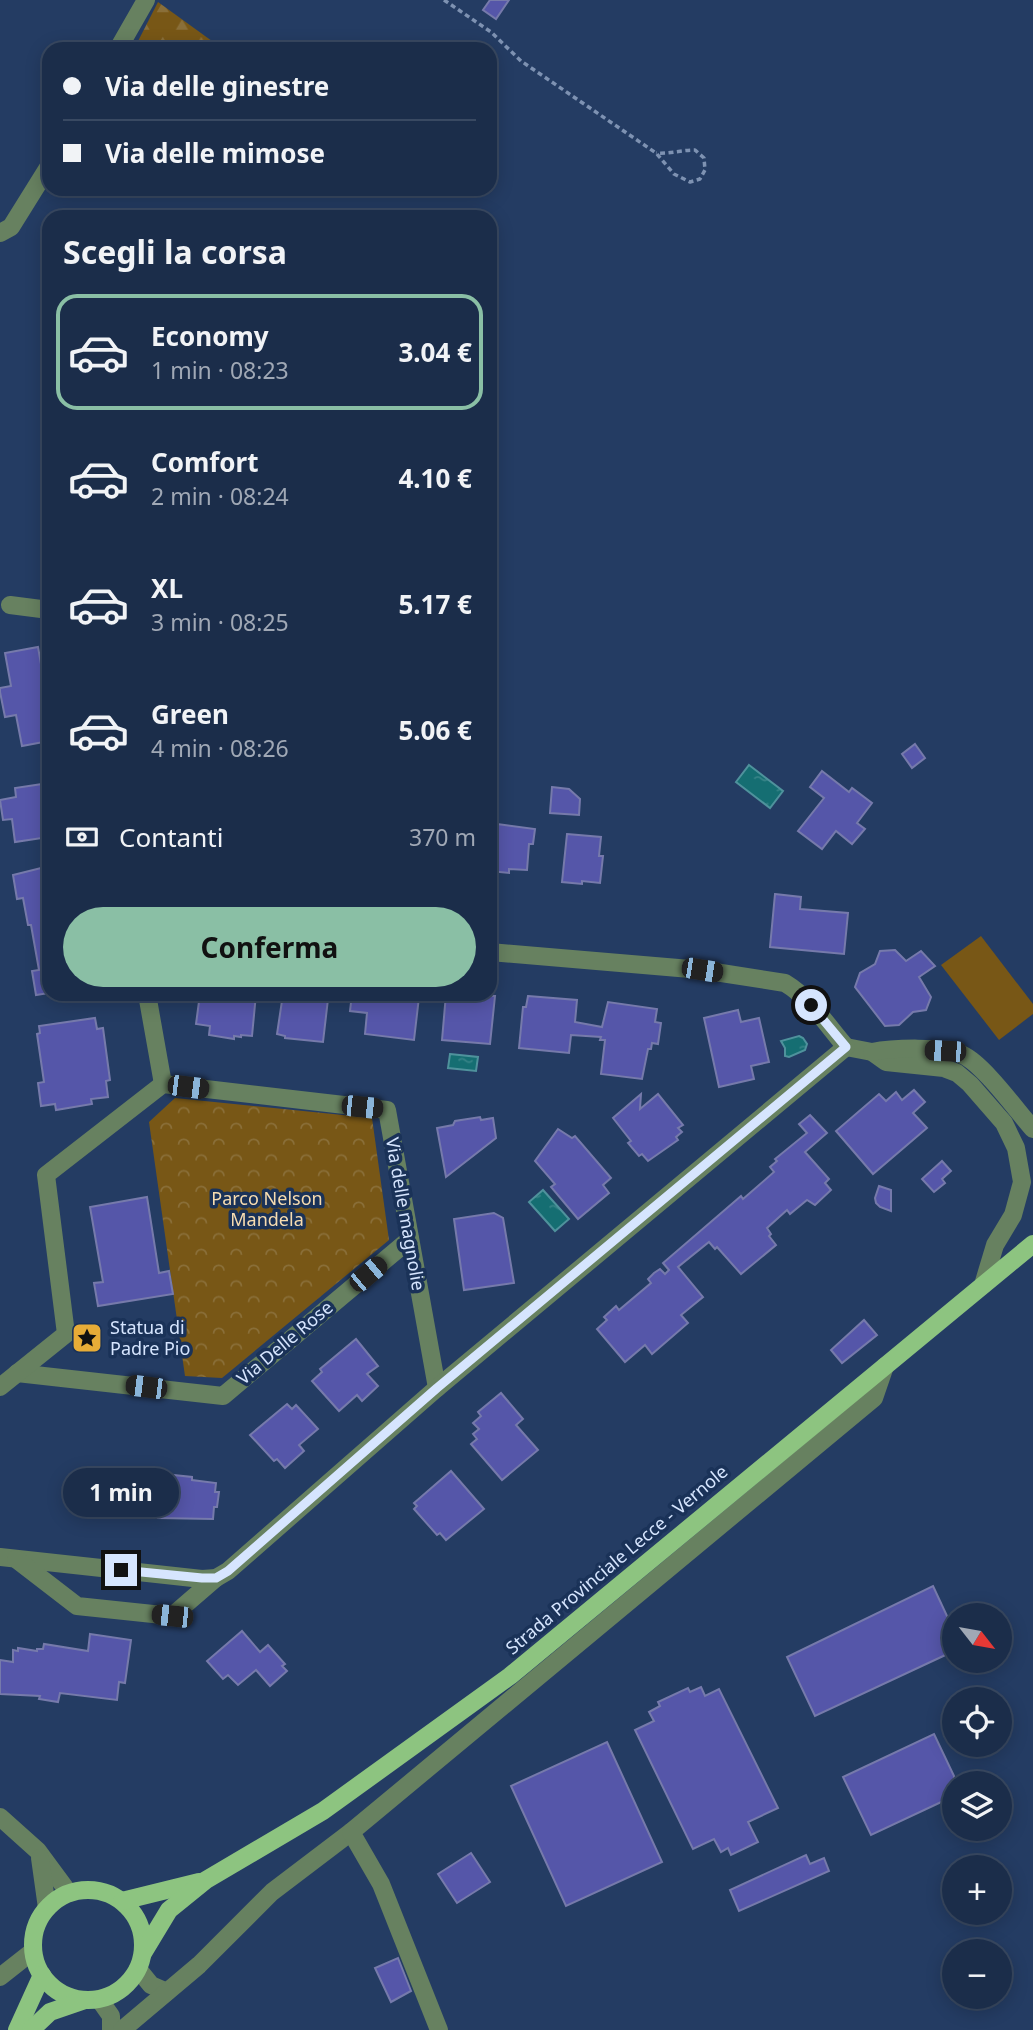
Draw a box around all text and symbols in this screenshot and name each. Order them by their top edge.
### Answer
text: Via delle ginestre [105,68,329,104]
text: Via delle mimose [105,135,325,171]
text: Scegli la corsa [63,230,287,273]
text: Economy [151,318,269,354]
icon: car [67,321,130,384]
text: 3.04 € [398,334,472,370]
text: 1 min · 08:23 [151,354,289,386]
text: Comfort [151,444,259,480]
icon: car [67,447,130,510]
text: 4.10 € [398,460,472,496]
text: 2 min · 08:24 [151,480,289,512]
text: XL [151,570,183,606]
icon: car [67,573,130,636]
text: 5.17 € [398,586,472,622]
text: 3 min · 08:25 [151,606,289,638]
text: Green [151,696,229,732]
icon: car [67,699,130,762]
text: 5.06 € [398,712,472,748]
text: 4 min · 08:26 [151,732,289,764]
icon: cash [63,818,101,856]
text: Contanti [119,819,223,855]
text: 370 m [409,821,476,853]
button: Conferma [63,907,476,987]
car [680,956,725,984]
route start [795,989,827,1021]
car [924,1039,967,1063]
car [166,1074,211,1100]
car [341,1094,384,1120]
street label: Via delle magnolie [381,1135,431,1292]
park label: Parco Nelson Mandela [211,1186,323,1231]
car [346,1252,391,1296]
street label: Via Delle Rose [231,1295,337,1390]
place label: Statua di Padre Pio [110,1315,190,1360]
place icon: Statua di Padre Pio [70,1321,104,1355]
car [124,1374,169,1400]
street label: Strada Provinciale Lecce - Vernole [500,1459,732,1659]
callout: 1 min [63,1468,179,1518]
text: 1 min [89,1476,153,1508]
route end [105,1554,137,1586]
car [151,1603,194,1629]
north arrow [942,1603,1012,1673]
map controls [942,1603,1012,2009]
button: locate [942,1687,1012,1757]
button: layers [942,1771,1012,1841]
button: + [942,1855,1012,1925]
button: − [942,1939,1012,2009]

